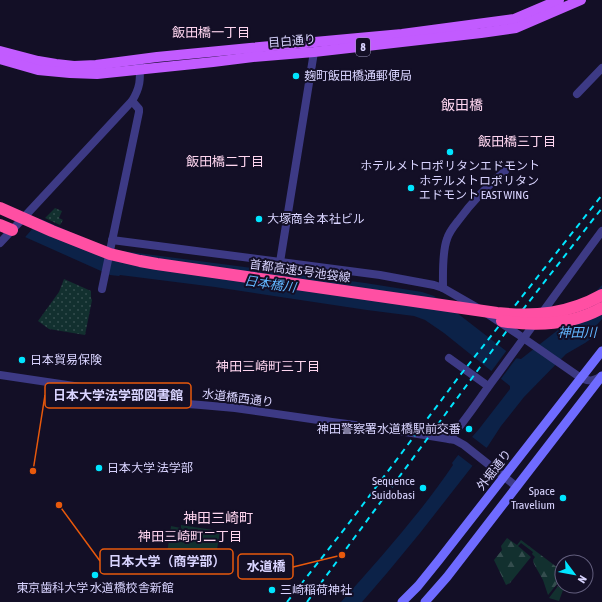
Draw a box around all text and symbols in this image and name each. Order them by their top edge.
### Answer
district label: 飯田橋一丁目 [172,25,250,40]
street label: 目白通り [267,32,317,50]
road number: 8 [356,38,370,56]
place label: 麹町飯田橋通郵便局 [304,69,412,83]
marker: 麹町飯田橋通郵便局 [291,71,301,81]
district label: 飯田橋 [441,97,483,113]
district label: 飯田橋三丁目 [478,134,556,149]
marker: ホテルメトロポリタンエドモント [445,147,455,157]
district label: 飯田橋二丁目 [186,154,264,169]
place label: ホテルメトロポリタンエドモント [360,159,540,173]
place label: ホテルメトロポリタン エドモント EAST WING [419,174,539,202]
marker: ホテルメトロポリタン エドモント EAST WING [406,183,416,193]
place label: 大塚商会 本社ビル [267,212,365,226]
marker: 大塚商会 本社ビル [254,214,264,224]
street label: 首都高速5号池袋線 [249,257,351,285]
water label: 日本橋川 [243,273,299,295]
water label: 神田川 [557,325,598,340]
place label: 日本貿易保険 [30,353,102,367]
marker: 日本貿易保険 [17,355,27,365]
district label: 神田三崎町三丁目 [216,359,320,374]
callout: 日本大学法学部図書館 [45,383,191,408]
street label: 水道橋西通り [201,387,275,409]
text: 日本大学法学部図書館 [53,388,183,403]
place label: 神田警察署水道橋駅前交番 [317,422,461,436]
marker: 神田警察署水道橋駅前交番 [464,424,474,434]
street label: 外堀通り [474,447,514,493]
place label: 日本大学 法学部 [107,461,193,475]
marker: 日本大学 法学部 [94,463,104,473]
place label: Sequence Suidobasi [372,474,415,502]
marker: Sequence Suidobasi [418,483,428,493]
place label: Space Travelium [511,484,555,512]
marker: Space Travelium [558,493,568,503]
district label: 神田三崎町 [183,510,253,526]
district label: 神田三崎町二丁目 [138,529,242,544]
callout: 日本大学（商学部） [100,549,233,574]
text: 日本大学（商学部） [108,554,226,569]
callout: 水道橋 [238,554,293,579]
north arrow [554,554,594,594]
text: 水道橋 [246,559,286,574]
marker: 東京歯科大学 水道橋校舎新館 [90,570,100,580]
text: N [576,573,589,585]
place label: 東京歯科大学 水道橋校舎新館 [16,581,174,595]
place label: 三崎稲荷神社 [280,583,352,597]
marker: 三崎稲荷神社 [267,585,277,595]

